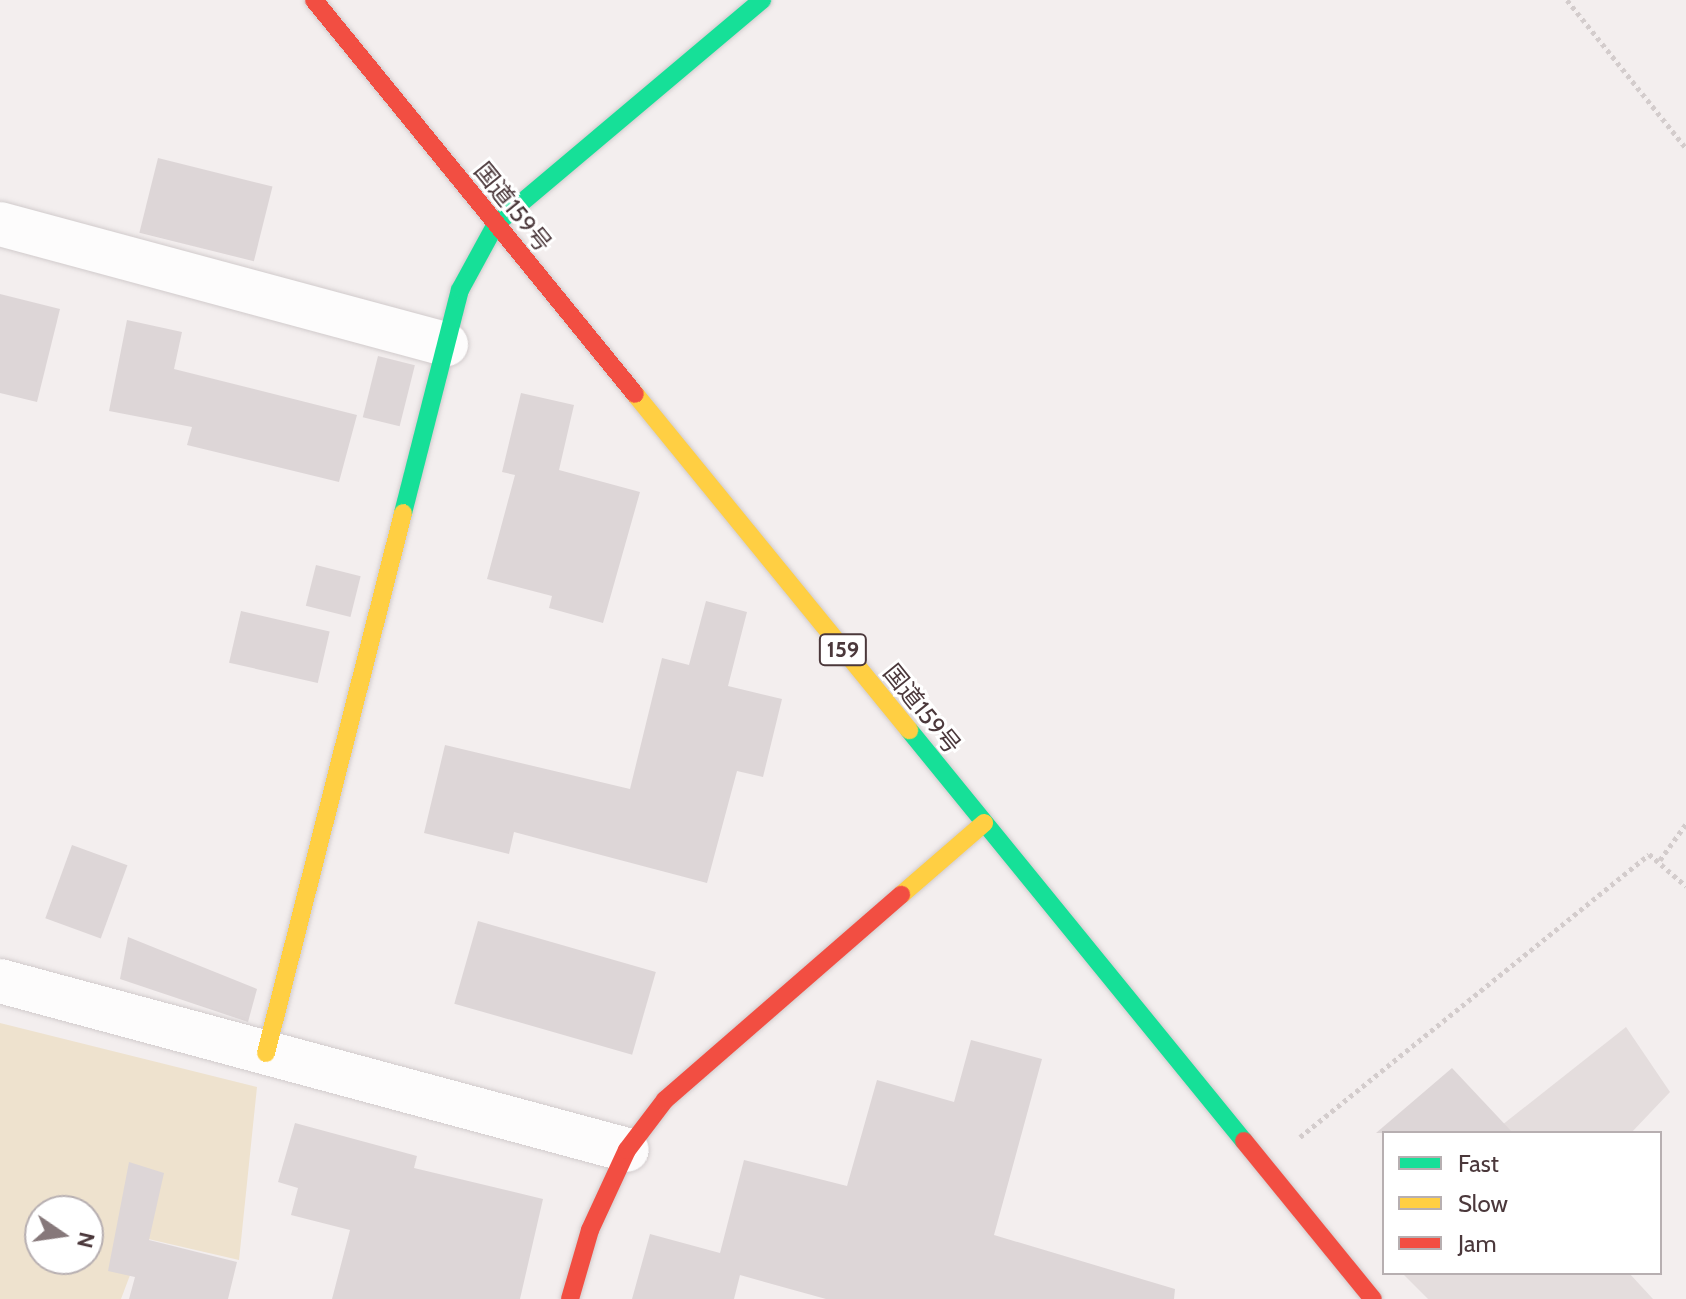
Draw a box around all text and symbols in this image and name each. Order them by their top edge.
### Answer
street label: 国道159号 [468,157,558,257]
road number: 159 [817,632,869,668]
street label: 国道159号 [877,659,967,759]
legend [1382,1131,1662,1275]
text: Fast [1458,1149,1499,1178]
text: Slow [1458,1189,1508,1218]
north arrow [24,1195,104,1275]
text: N [71,1229,101,1251]
text: Jam [1458,1229,1496,1258]

